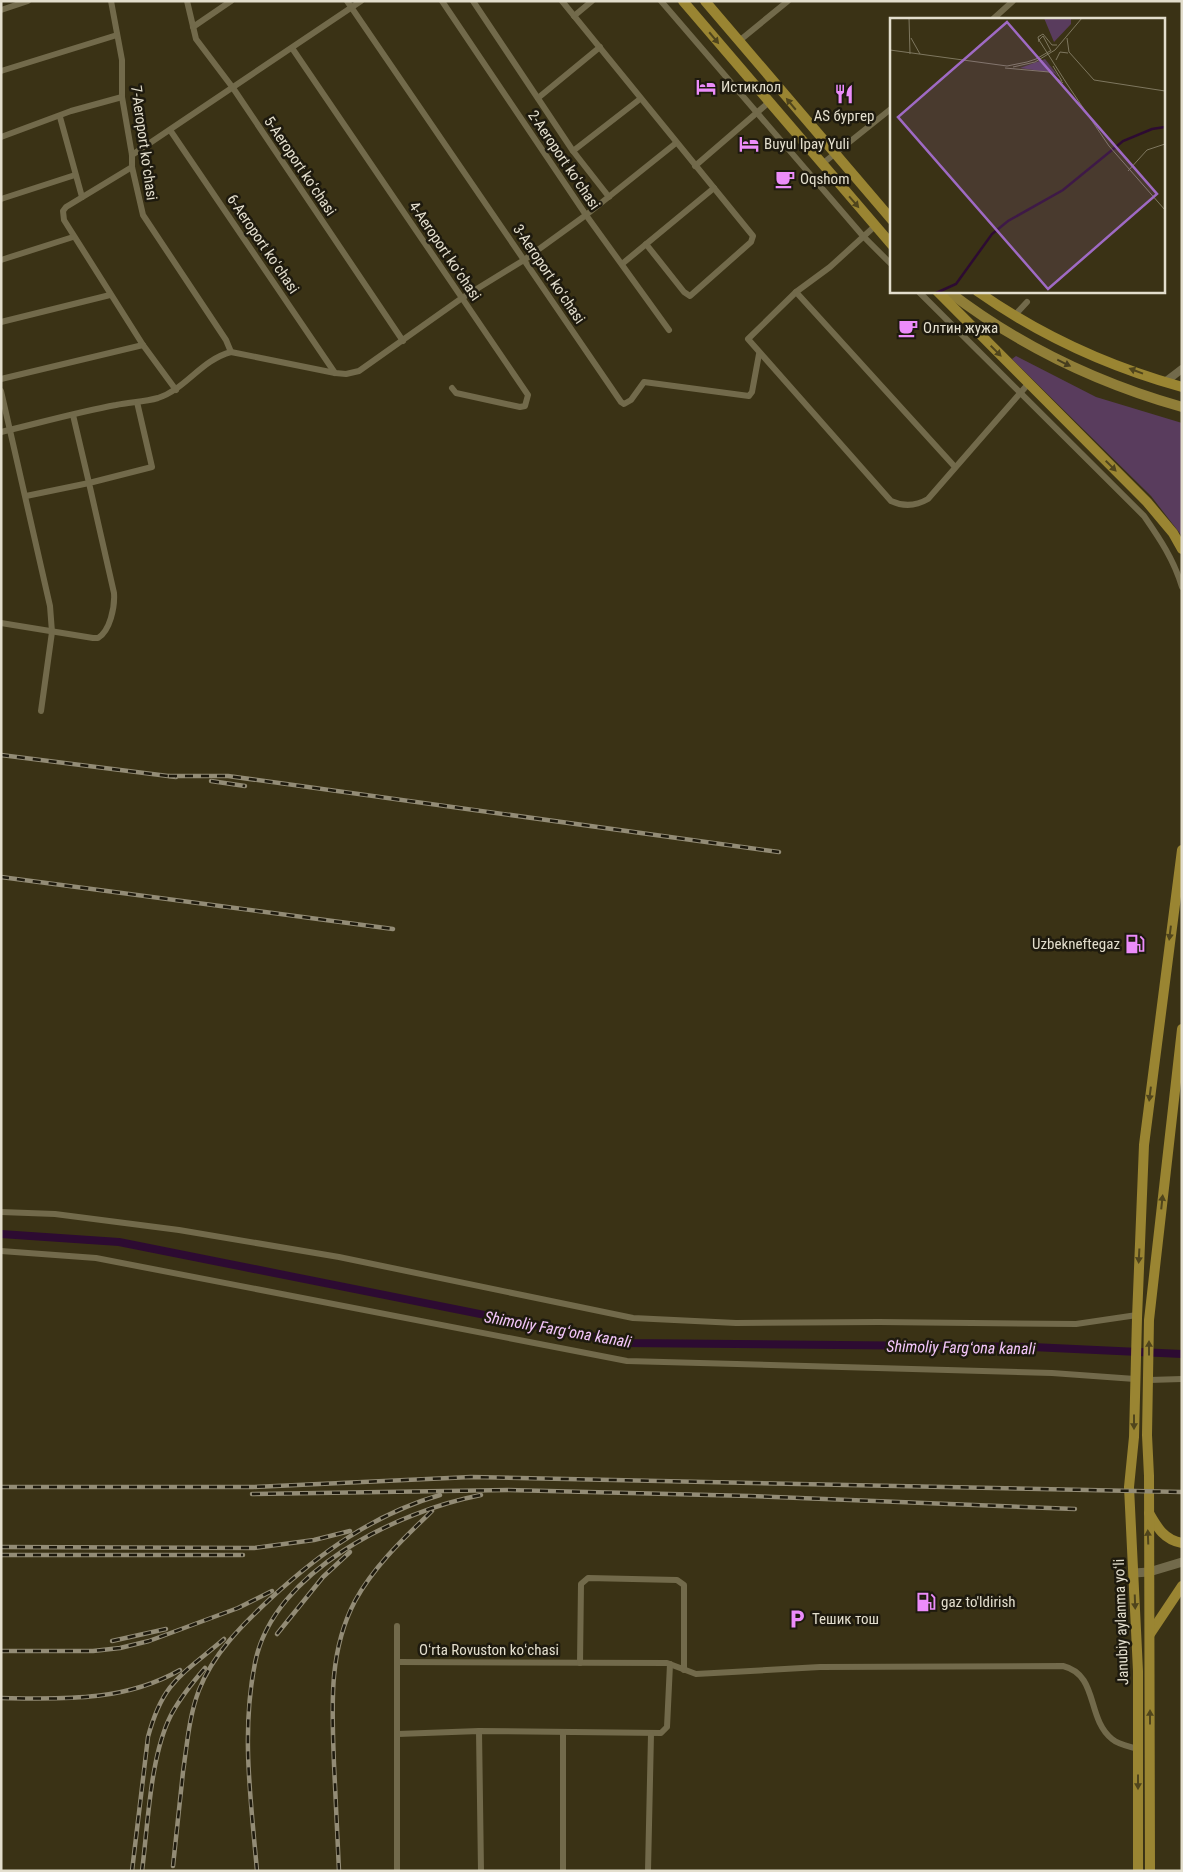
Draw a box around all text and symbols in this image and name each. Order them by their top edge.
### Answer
inset map [890,18,1166,292]
one-way arrow [709,32,720,45]
hotel icon: Истиклол [695,76,717,98]
place label: Истиклол [721,78,781,96]
restaurant icon: AS бургер [833,83,855,105]
street label: 7-Aeroport koʻchasi [127,84,161,202]
one-way arrow [786,98,797,111]
street label: 2-Aeroport koʻchasi [524,107,604,213]
place label: AS бургер [814,107,874,125]
street label: 5-Aeroport koʻchasi [260,113,340,219]
hotel icon: Buyul Ipay Yuli [738,133,760,155]
place label: Buyul Ipay Yuli [764,135,849,153]
cafe icon: Oqshom [774,168,796,190]
place label: Oqshom [800,170,849,188]
street label: 6-Aeroport koʻchasi [223,191,303,297]
one-way arrow [848,196,859,208]
street label: 4-Aeroport koʻchasi [405,198,485,304]
street label: 3-Aeroport koʻchasi [509,221,589,327]
cafe icon: Олтин жужа [897,317,919,339]
place label: Олтин жужа [923,319,998,337]
one-way arrow [990,345,1002,357]
one-way arrow [1056,359,1071,367]
one-way arrow [1128,367,1143,374]
one-way arrow [1105,460,1117,472]
one-way arrow [1166,925,1174,941]
fuel station icon: Uzbekneftegaz [1124,933,1146,955]
place label: Uzbekneftegaz [1032,935,1120,953]
one-way arrow [1146,1086,1154,1102]
one-way arrow [1158,1194,1166,1210]
one-way arrow [1135,1248,1143,1264]
water label: Shimoliy Fargʻona kanali [483,1307,633,1352]
water label: Shimoliy Fargʻona kanali [886,1337,1036,1358]
one-way arrow [1145,1340,1153,1356]
one-way arrow [1130,1415,1138,1431]
one-way arrow [1144,1529,1152,1545]
street label: Janubiy aylanma yoʻli [1110,1558,1132,1686]
fuel station icon: gaz to'ldirish [915,1591,937,1613]
place label: gaz to'ldirish [941,1593,1015,1611]
one-way arrow [1132,1594,1140,1610]
parking icon: Тешик тош [786,1608,808,1630]
place label: Тешик тош [812,1610,879,1628]
street label: Oʻrta Rovuston koʻchasi [419,1641,559,1659]
one-way arrow [1146,1709,1154,1725]
one-way arrow [1134,1774,1142,1790]

